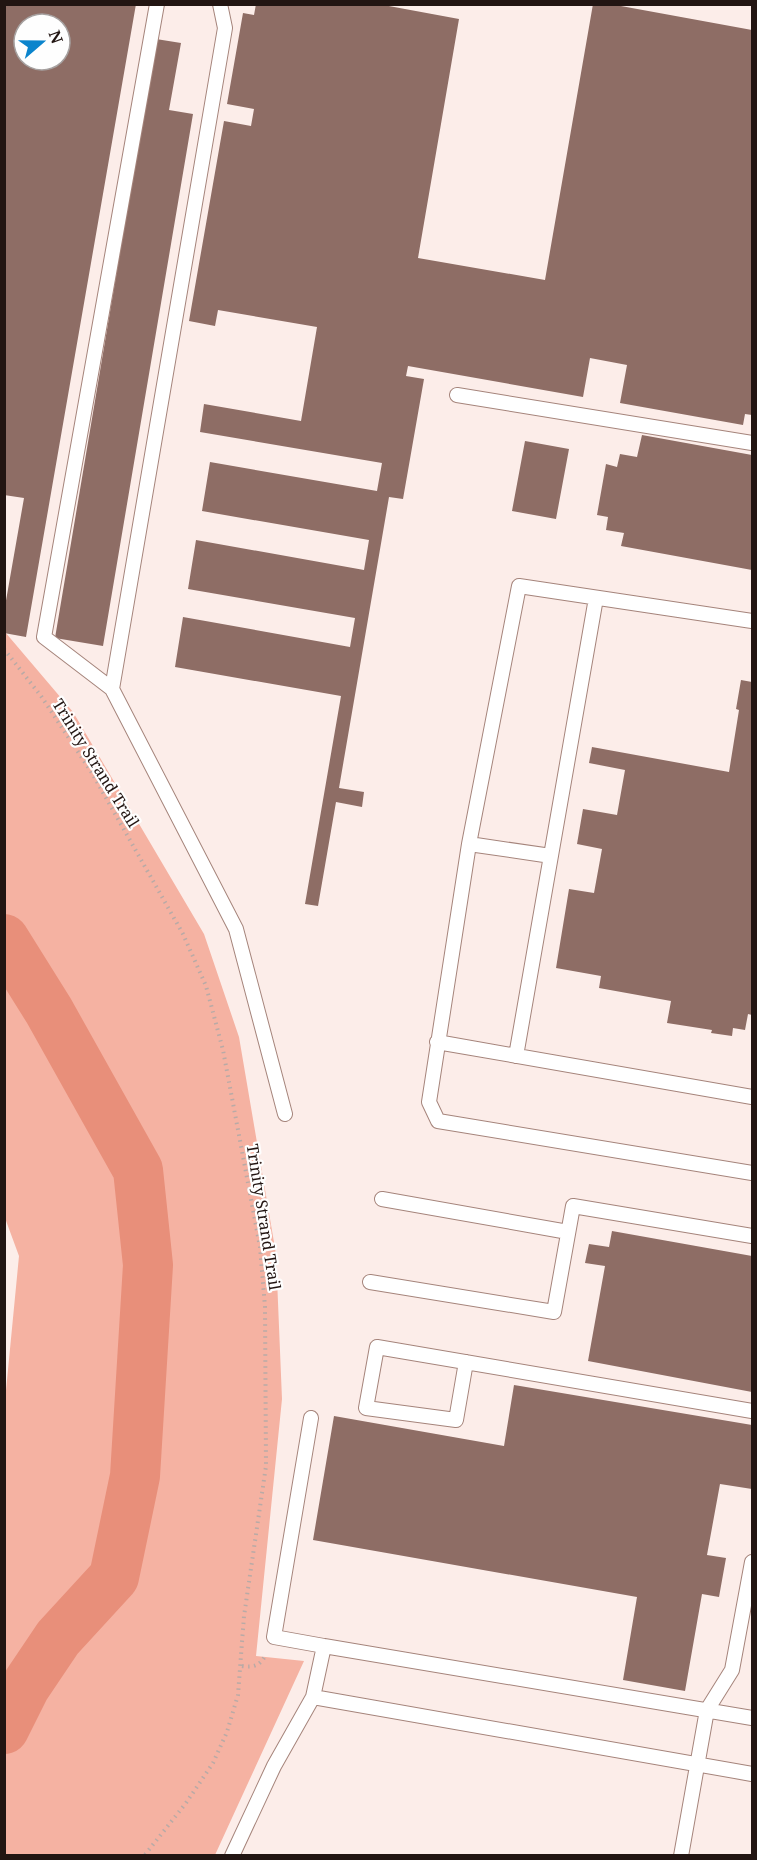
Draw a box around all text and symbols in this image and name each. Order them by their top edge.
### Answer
north arrow [12,12,72,72]
text: N [44,27,69,47]
street label: Trinity Strand Trail [48,695,144,831]
street label: Trinity Strand Trail [242,1142,286,1292]

